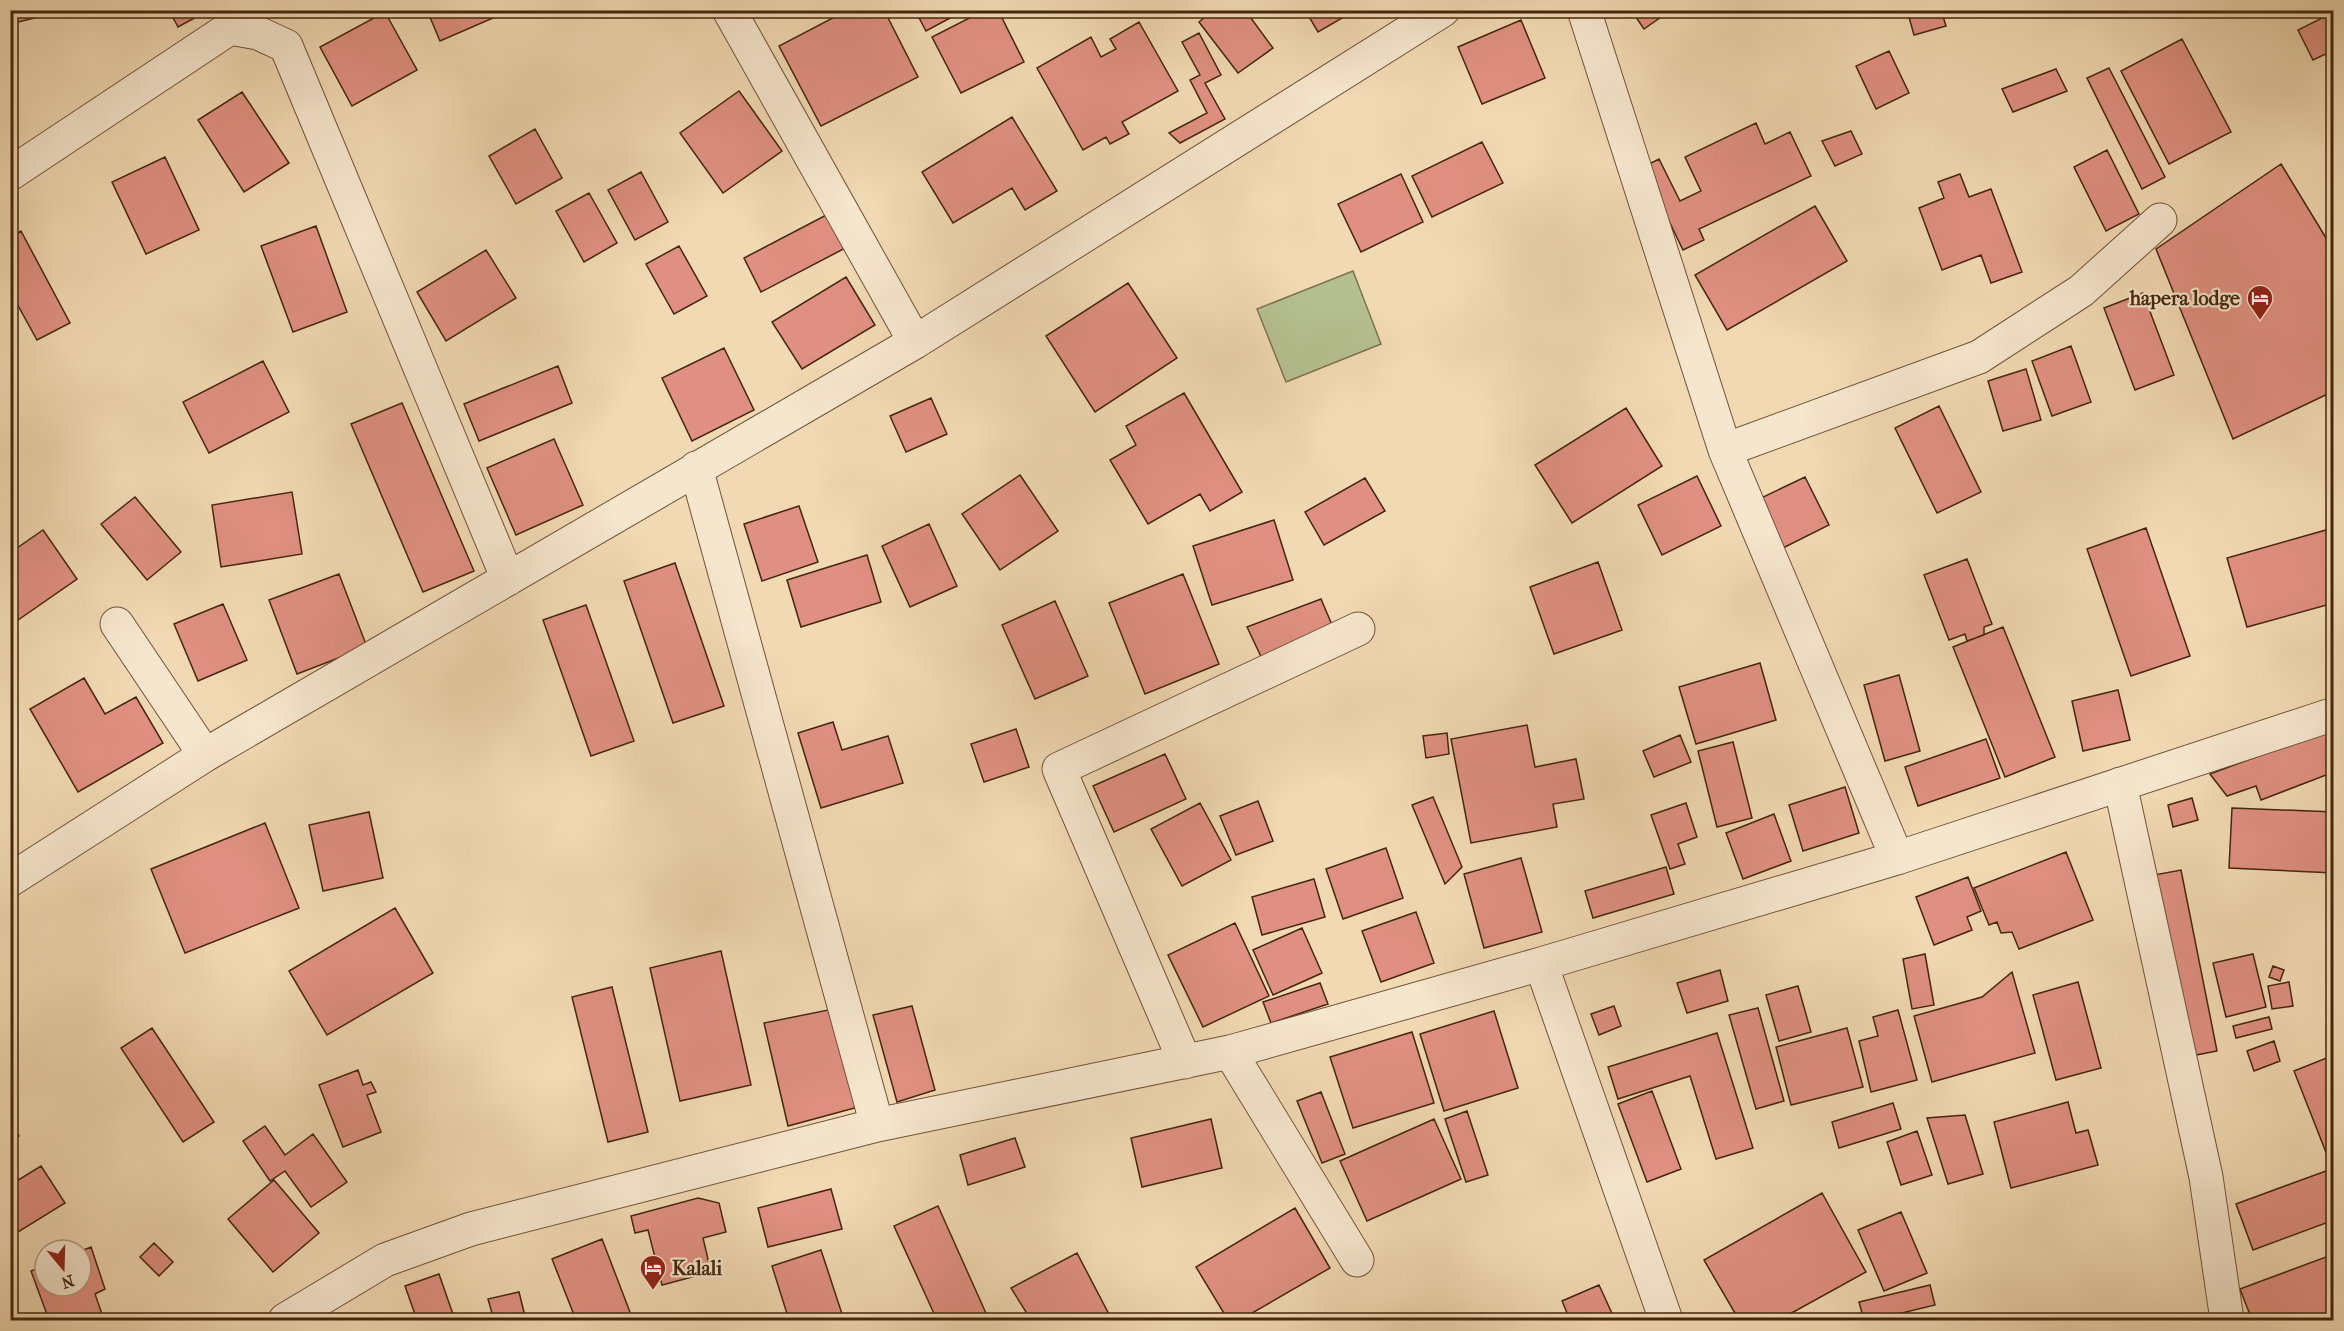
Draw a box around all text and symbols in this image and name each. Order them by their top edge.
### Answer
hotel icon: hapera lodge [2245,283,2275,321]
place label: hapera lodge [2129,287,2240,310]
north arrow [33,1238,93,1298]
hotel icon: Kalali [638,1253,668,1291]
place label: Kalali [672,1257,723,1280]
text: N [58,1271,77,1293]

